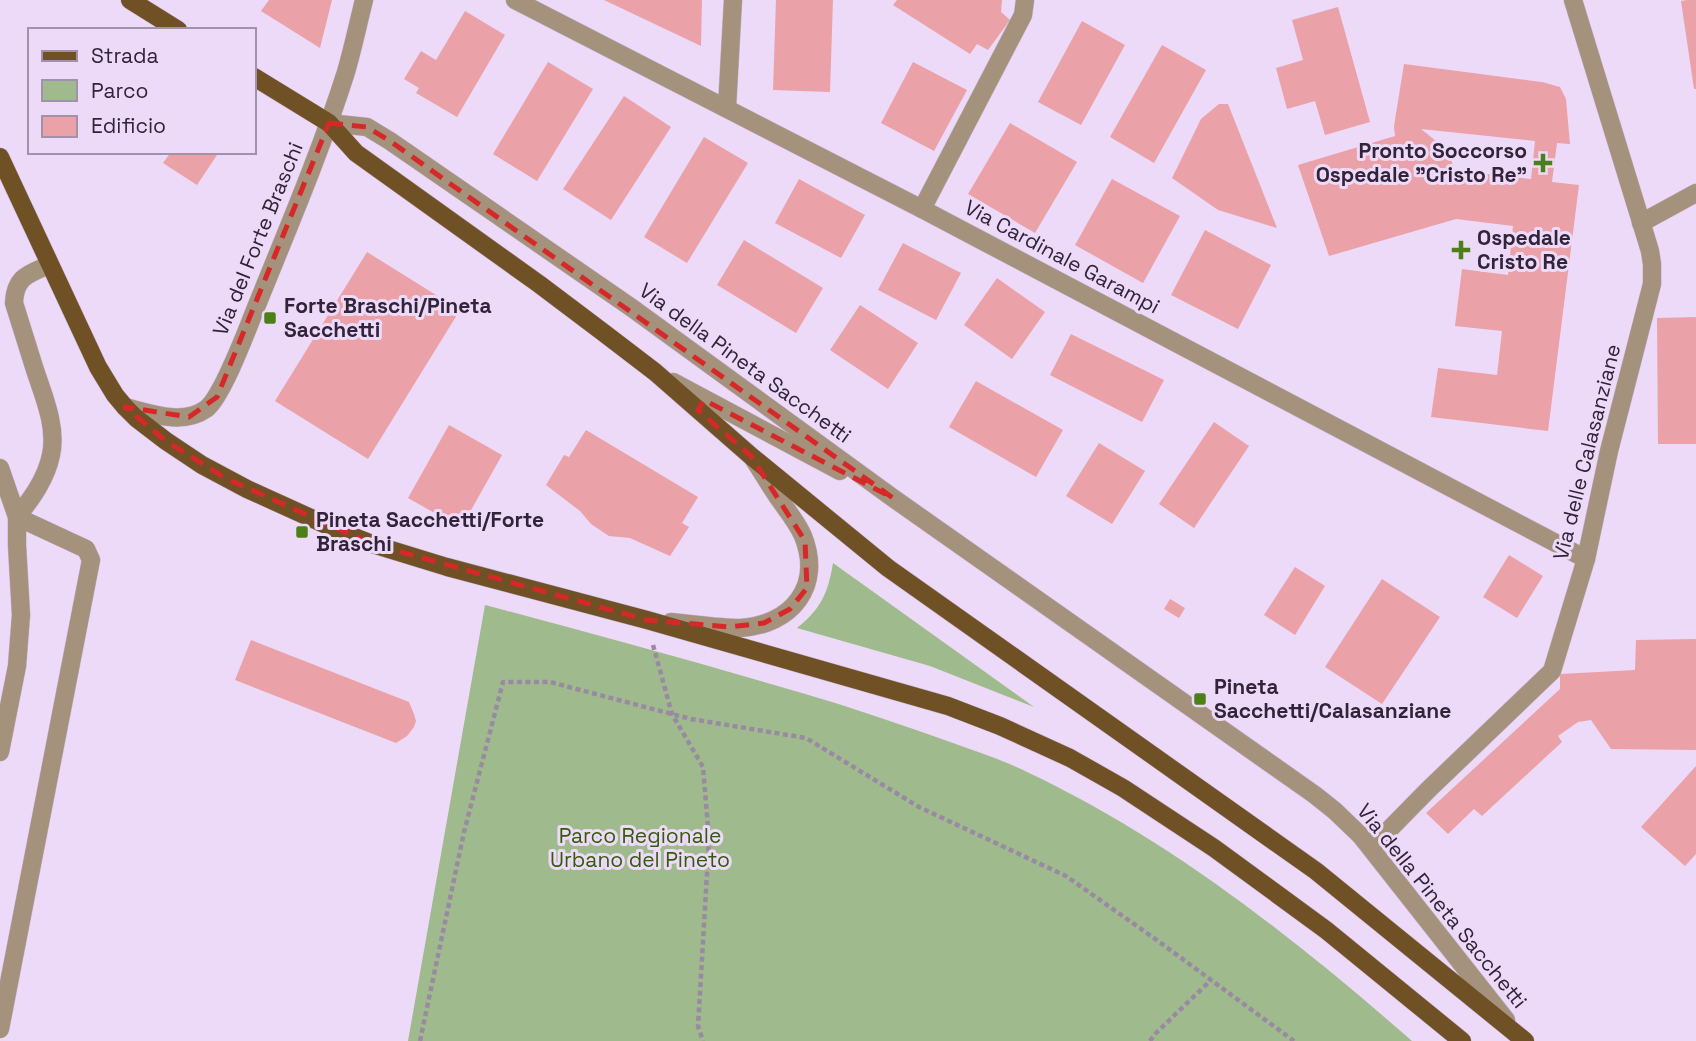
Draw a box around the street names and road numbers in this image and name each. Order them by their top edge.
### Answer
street label: Via del Forte Braschi [206,138,309,340]
street label: Via Cardinale Garampi [960,194,1165,320]
street label: Via della Pineta Sacchetti [634,277,857,449]
street label: Via delle Calasanziane [1547,341,1626,563]
street label: Via della Pineta Sacchetti [1351,798,1533,1014]

